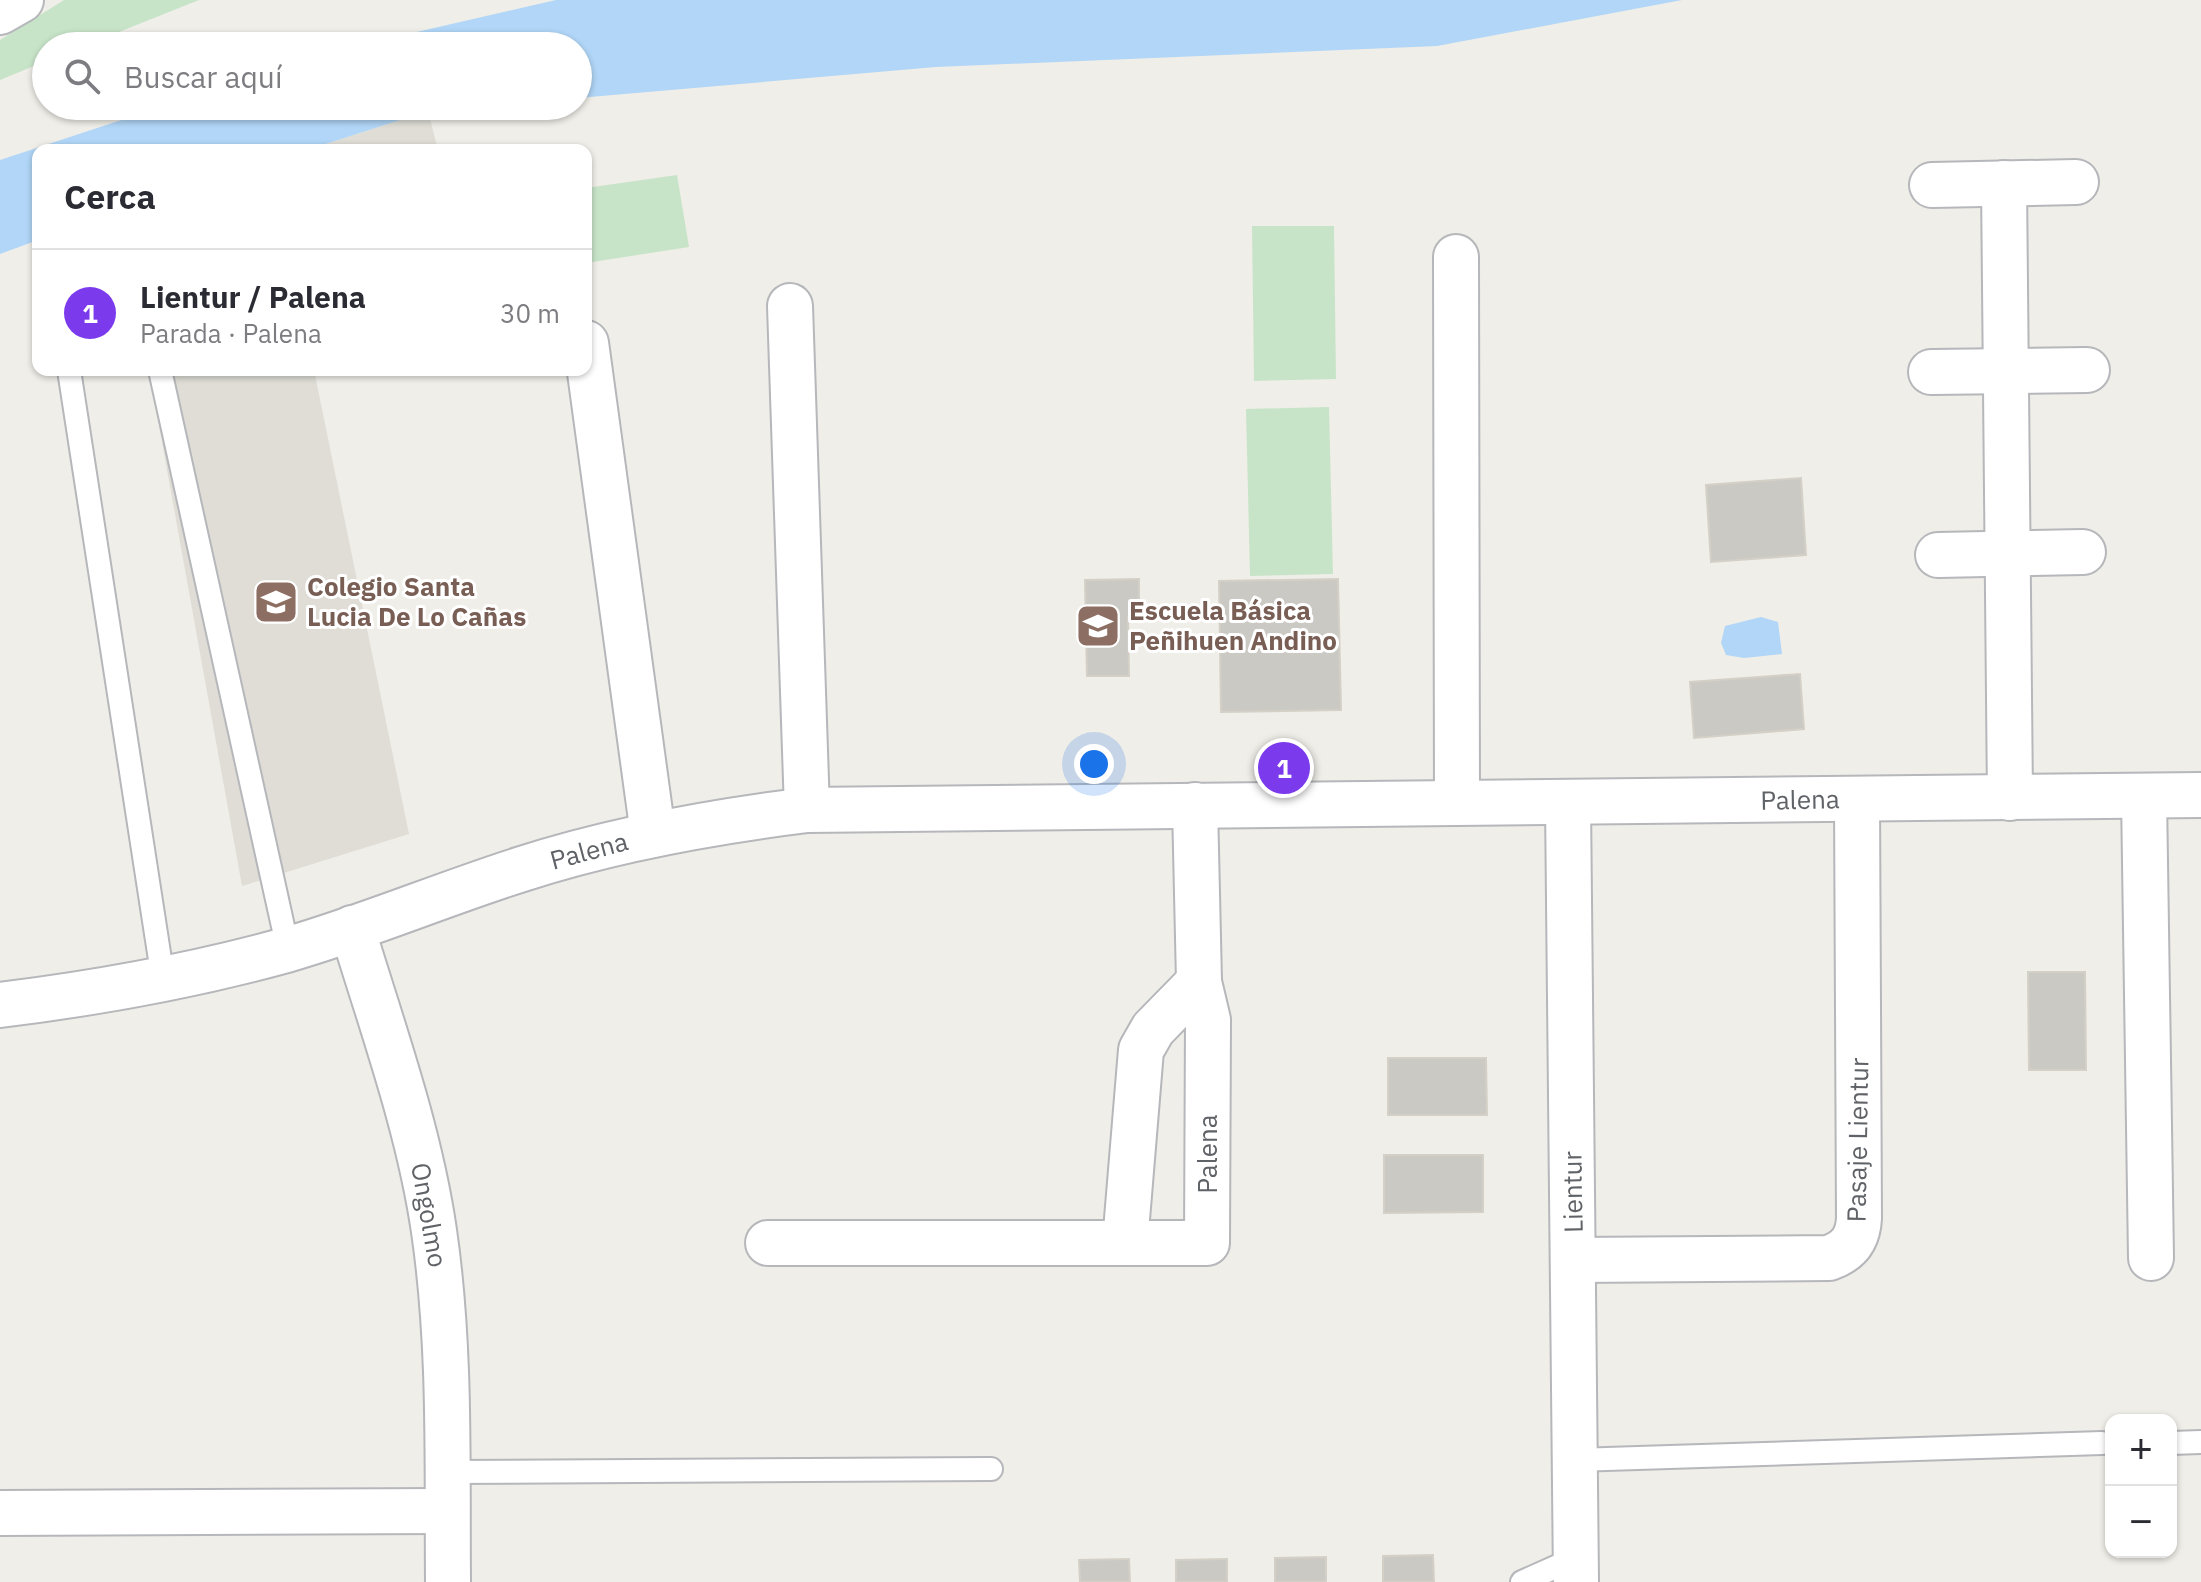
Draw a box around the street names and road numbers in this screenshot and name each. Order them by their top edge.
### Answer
street label: Palena [1760,781,1840,817]
street label: Palena [546,823,632,877]
street label: Pasaje Lientur [1839,1057,1875,1223]
street label: Palena [1190,1114,1224,1194]
street label: Lientur [1554,1150,1590,1233]
street label: Ongolmo [404,1160,456,1270]

